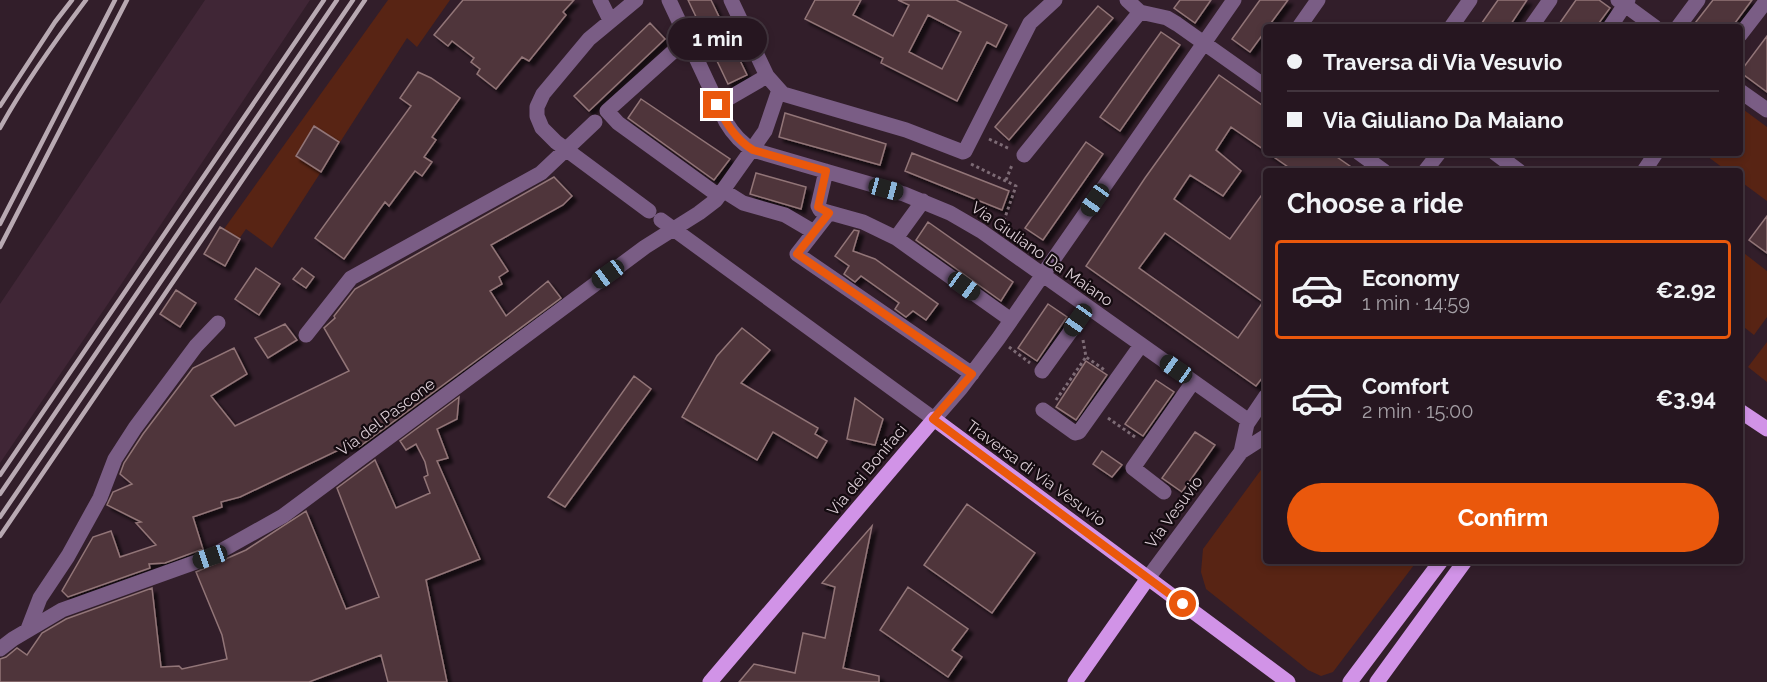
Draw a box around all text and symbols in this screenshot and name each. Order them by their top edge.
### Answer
callout: 1 min [668,18,766,60]
text: 1 min [692,27,743,51]
text: Traversa di Via Vesuvio [1323,49,1562,75]
route end [703,91,730,118]
text: Via Giuliano Da Maiano [1323,107,1564,133]
car [866,176,906,202]
car [1077,180,1113,220]
text: Choose a ride [1287,188,1463,219]
street label: Via Giuliano Da Maiano [967,198,1117,310]
car [588,256,628,292]
icon: car [1290,263,1344,317]
text: Economy [1362,265,1460,291]
car [944,268,984,304]
text: €2.92 [1656,277,1716,303]
text: 1 min · 14:59 [1362,291,1470,315]
car [1060,300,1096,340]
car [1156,351,1196,387]
icon: car [1290,371,1344,425]
text: Comfort [1362,373,1449,399]
street label: Via del Pascone [333,374,439,460]
text: €3.94 [1656,385,1716,411]
text: 2 min · 15:00 [1362,399,1474,423]
street label: Traversa di Via Vesuvio [963,416,1109,530]
street label: Via dei Bonifaci [823,420,911,520]
street label: Via Vesuvio [1141,472,1207,552]
button: Confirm [1287,483,1719,552]
car [190,543,230,571]
route start [1169,590,1196,617]

